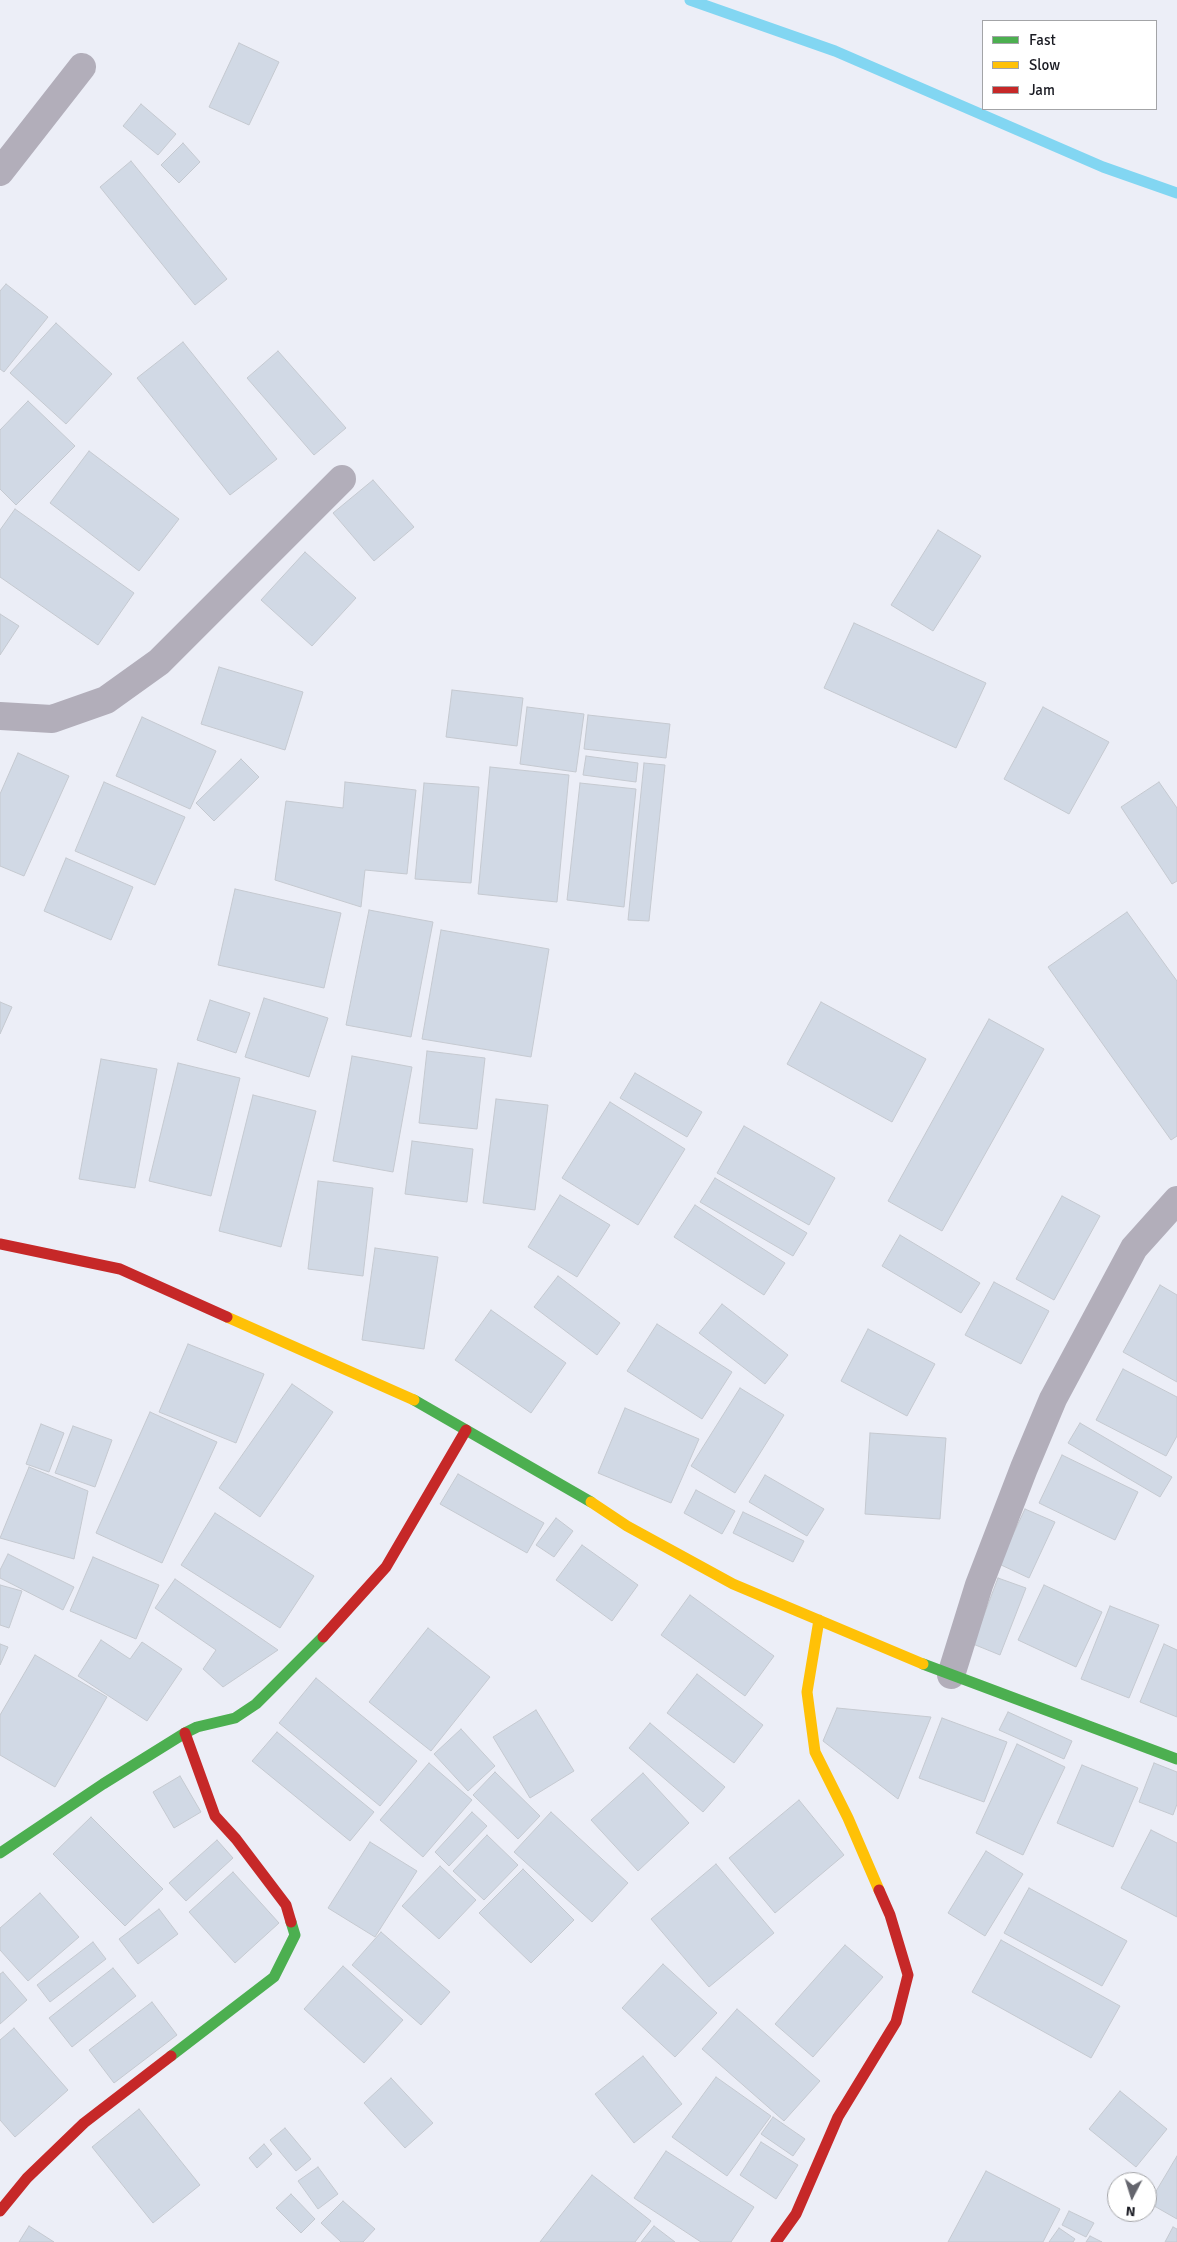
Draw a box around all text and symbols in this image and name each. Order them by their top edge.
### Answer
legend [982,20,1157,110]
text: Fast [1029,31,1056,49]
text: Slow [1029,56,1060,74]
text: Jam [1029,81,1055,99]
north arrow [1107,2172,1157,2222]
text: N [1125,2203,1136,2220]

